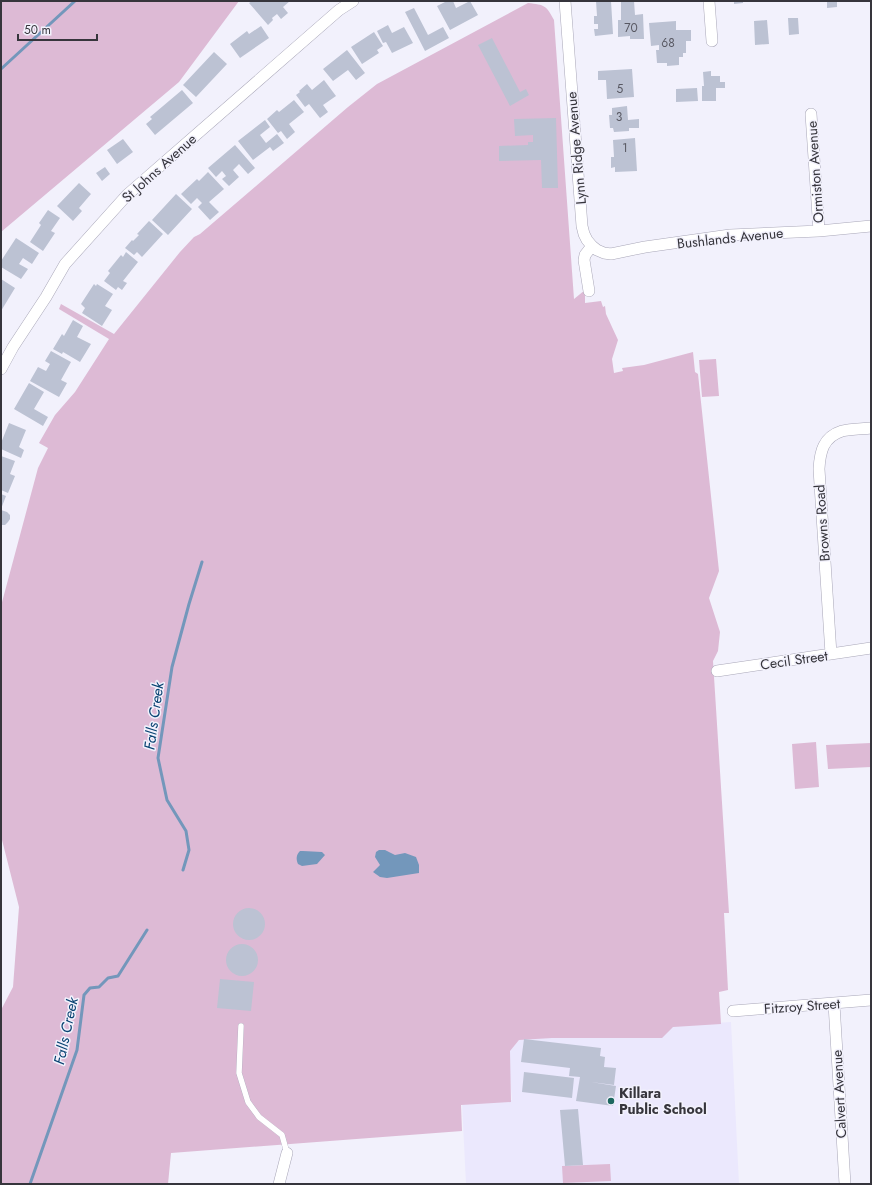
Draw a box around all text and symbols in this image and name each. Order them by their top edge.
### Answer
scale bar [18,16,97,42]
house number: 70 [624,19,638,37]
text: 50 m [24,21,51,39]
house number: 68 [661,34,675,52]
house number: 5 [617,80,624,98]
street label: Lynn Ridge Avenue [561,91,591,205]
house number: 3 [616,108,623,126]
street label: Ormiston Avenue [801,120,829,224]
street label: St Johns Avenue [117,129,201,207]
house number: 1 [622,139,628,157]
street label: Bushlands Avenue [676,222,784,254]
street label: Browns Road [809,484,835,562]
street label: Cecil Street [759,645,830,675]
water label: Falls Creek [138,680,170,751]
street label: Fitzroy Street [763,993,841,1019]
water label: Falls Creek [48,995,84,1067]
street label: Calvert Avenue [827,1049,851,1139]
place label: Killara Public School [619,1083,707,1119]
marker: Killara Public School [606,1096,616,1106]

